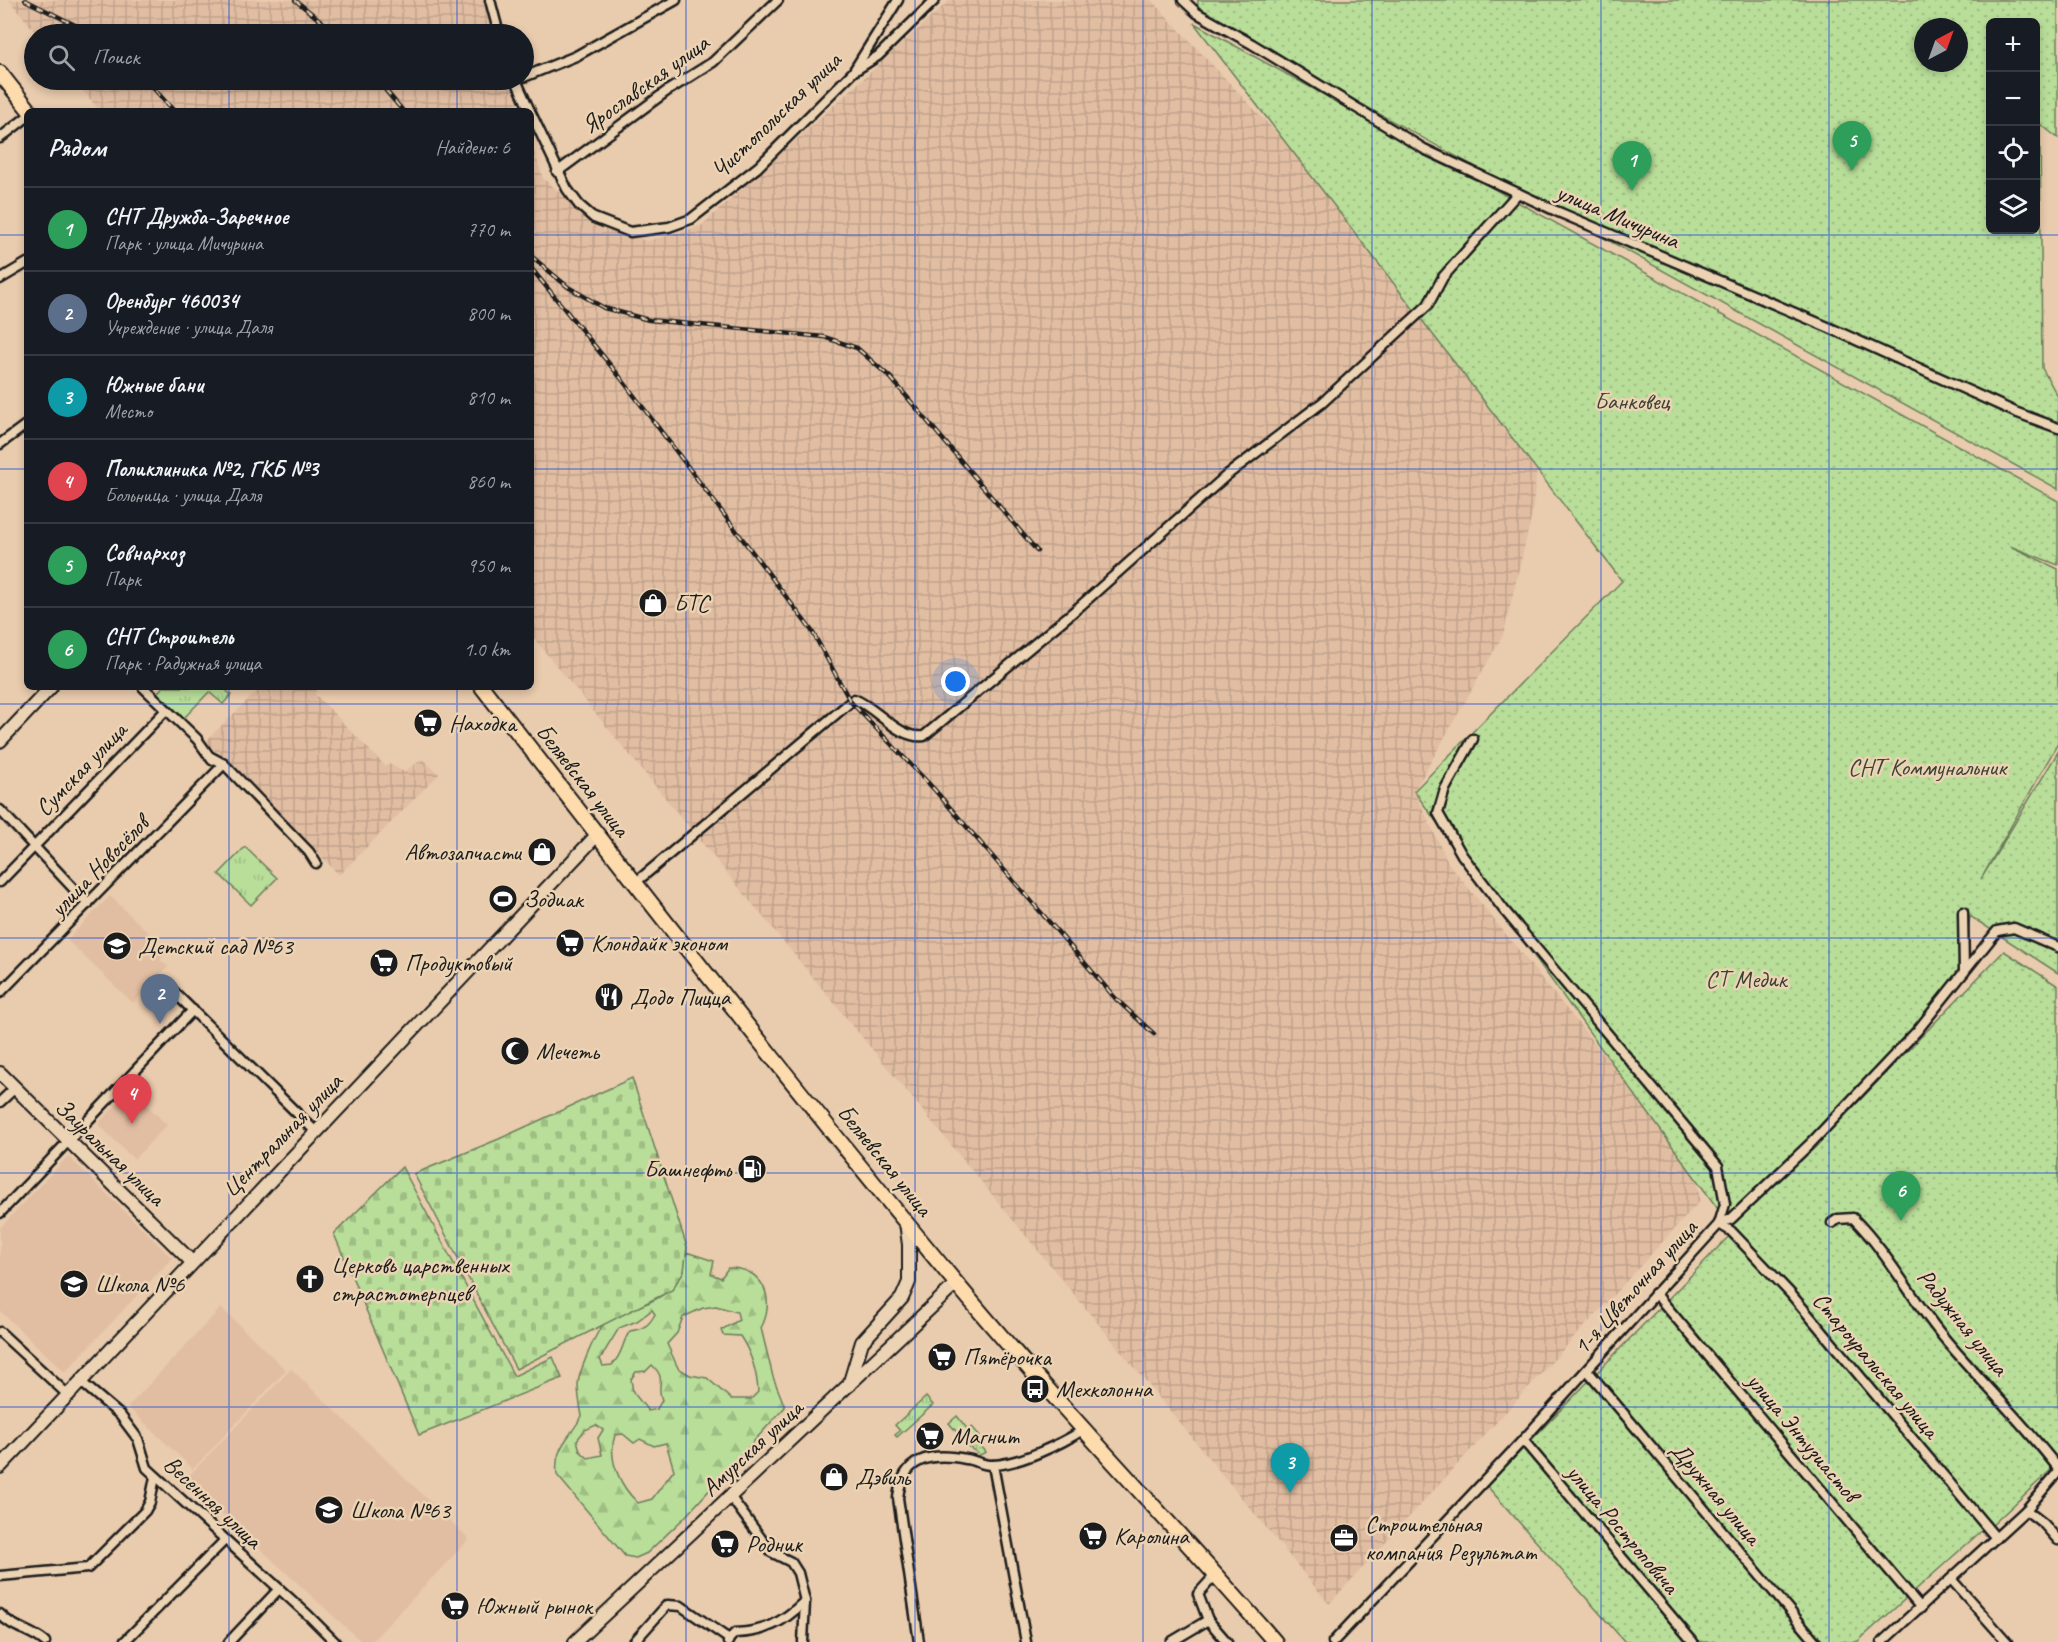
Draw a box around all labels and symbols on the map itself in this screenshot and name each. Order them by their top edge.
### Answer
north arrow [1914,18,1968,72]
street label: Ярославская улица [575,27,716,140]
street label: Чистопольская улица [705,44,848,185]
pin: 5 [1832,122,1872,171]
pin: 1 [1612,142,1652,191]
street label: улица Мичурина [1550,176,1685,256]
park label: Банковец [1595,386,1670,416]
shop icon: БТС [637,587,669,619]
place label: БТС [674,588,711,618]
your location [941,667,970,696]
supermarket icon: Находка [412,707,444,739]
place label: Находка [449,708,518,738]
street label: Сумская улица [29,714,135,822]
street label: Беляевская улица [529,717,637,844]
park label: СНТ Коммунальник [1848,752,2008,782]
street label: улица Новосёлов [42,806,158,924]
shop icon: Автозапчасти [526,836,558,868]
place label: Автозапчасти [404,837,523,867]
sports icon: Зодиак [487,883,519,915]
place label: Зодиак [524,884,585,914]
supermarket icon: Клондайк эконом [554,927,586,959]
place label: Клондайк эконом [591,928,728,958]
school or university icon: Детский сад №63 [101,930,133,962]
place label: Детский сад №63 [138,931,295,961]
supermarket icon: Продуктовый [368,947,400,979]
place label: Продуктовый [405,948,514,978]
park label: СТ Медик [1706,964,1789,994]
pin: 2 [140,974,180,1024]
restaurant icon: Додо Пицца [593,981,625,1013]
place label: Додо Пицца [630,982,732,1012]
mosque icon: Мечеть [499,1035,531,1067]
place label: Мечеть [536,1036,600,1066]
street label: Центральная улица [215,1066,350,1203]
pin: 4 [112,1074,152,1124]
street label: Зауральная улица [49,1092,172,1213]
street label: Беляевская улица [831,1098,940,1223]
fuel station icon: Башнефть [736,1153,768,1185]
place label: Башнефть [644,1154,733,1184]
pin: 6 [1882,1172,1920,1221]
street label: 1-я Цветочная улица [1566,1212,1705,1361]
place label: Церковь царственных страстотерпцев [331,1250,510,1308]
church icon: Церковь царственных страстотерпцев [294,1263,326,1295]
street label: Радужная улица [1911,1263,2016,1383]
school or university icon: Школа №6 [58,1268,90,1300]
place label: Школа №6 [95,1269,186,1299]
street label: Староуральская улица [1806,1286,1947,1446]
supermarket icon: Пятёрочка [926,1341,958,1373]
place label: Пятёрочка [963,1342,1052,1372]
street label: улица Энтузиастов [1739,1365,1868,1511]
bus stop icon: Мехколонна [1019,1373,1051,1405]
place label: Мехколонна [1056,1374,1154,1404]
street label: Амурская улица [695,1392,811,1503]
supermarket icon: Магнит [914,1420,946,1452]
place label: Магнит [951,1421,1020,1451]
street label: Дружная улица [1664,1435,1769,1553]
pin: 3 [1270,1444,1310,1493]
street label: Весенняя улица [158,1449,270,1556]
street label: улица Ростроповича [1559,1457,1687,1601]
shop icon: Дэвиль [818,1461,850,1493]
place label: Дэвиль [855,1462,912,1492]
school or university icon: Школа №63 [313,1494,345,1526]
place label: Школа №63 [350,1495,452,1525]
place label: Строительная компания Результат [1365,1509,1537,1567]
supermarket icon: Каролина [1077,1520,1109,1552]
place label: Каролина [1114,1521,1190,1551]
office icon: Строительная компания Результат [1328,1522,1360,1554]
supermarket icon: Родник [709,1528,741,1560]
place label: Родник [746,1529,804,1559]
supermarket icon: Южный рынок [439,1590,471,1622]
place label: Южный рынок [476,1591,594,1621]

